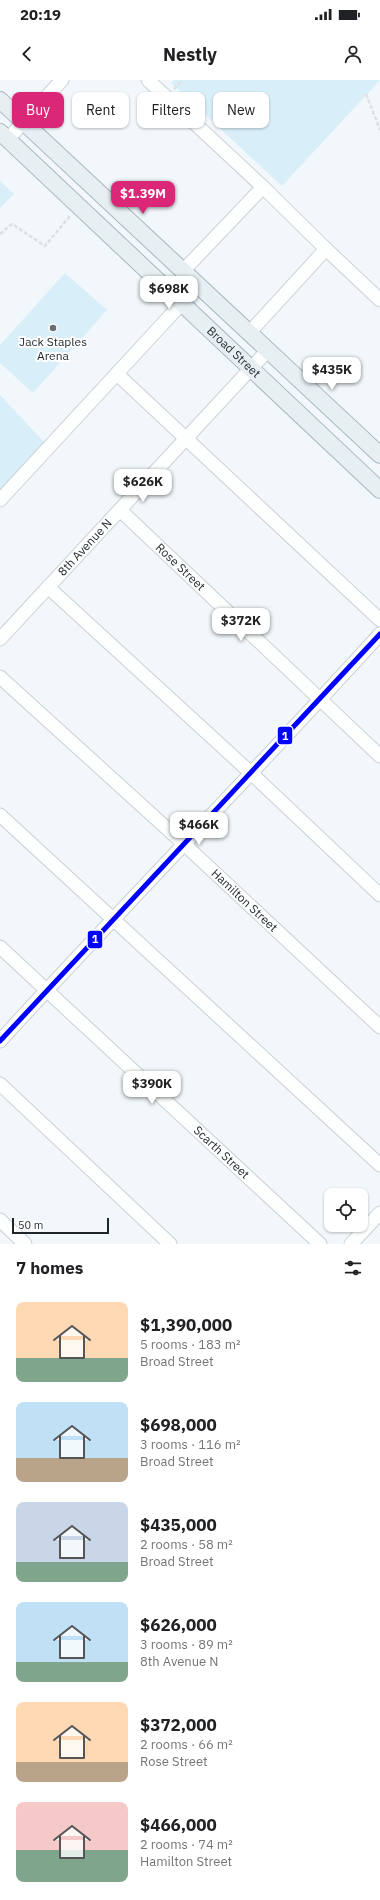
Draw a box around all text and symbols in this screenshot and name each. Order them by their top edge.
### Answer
text: 20:19 [20,5,61,24]
icon: back [16,43,38,65]
text: Nestly [163,43,217,66]
icon: person [342,43,364,65]
chip: Buy [12,92,64,128]
chip: Rent [72,92,129,128]
chip: Filters [137,92,205,128]
chip: New [213,92,269,128]
pin: $1.39M [110,181,176,215]
text: $1.39M [120,185,166,202]
pin: $698K [141,276,197,310]
text: $698K [149,280,189,297]
marker: Jack Staples Arena [48,323,58,333]
street label: Broad Street [204,323,264,381]
place label: Jack Staples Arena [19,334,87,363]
pin: $435K [304,357,360,391]
text: $435K [312,361,352,378]
pin: $626K [115,469,171,503]
text: $626K [123,473,163,490]
street label: 8th Avenue N [54,515,115,579]
street label: Rose Street [153,540,208,594]
pin: $372K [213,608,269,642]
text: $372K [221,612,261,629]
line badge: 1 [277,726,293,745]
text: 1 [282,729,289,743]
pin: $466K [171,812,227,846]
text: $466K [179,816,219,833]
street label: Hamilton Street [208,865,281,934]
line badge: 1 [87,930,103,949]
text: 1 [92,932,99,946]
pin: $390K [124,1071,180,1105]
text: $390K [132,1075,172,1092]
street label: Scarth Street [191,1123,253,1182]
map controls [324,1188,368,1232]
button: locate [324,1188,368,1232]
scale bar [12,1216,109,1235]
text: 50 m [18,1218,43,1232]
text: 7 homes [16,1257,83,1279]
icon: filters [342,1257,364,1279]
text: $1,390,000 [140,1314,232,1336]
icon: home [48,1318,96,1366]
text: 5 rooms · 183 m² [140,1336,241,1353]
text: Broad Street [140,1353,214,1370]
text: $698,000 [140,1414,217,1436]
icon: home [48,1418,96,1466]
text: 3 rooms · 116 m² [140,1436,241,1453]
text: Broad Street [140,1453,214,1470]
text: $435,000 [140,1514,217,1536]
icon: home [48,1518,96,1566]
text: 2 rooms · 58 m² [140,1536,233,1553]
text: Broad Street [140,1553,214,1570]
text: $626,000 [140,1614,217,1636]
icon: home [48,1618,96,1666]
text: 3 rooms · 89 m² [140,1636,233,1653]
text: 8th Avenue N [140,1653,218,1670]
text: $372,000 [140,1714,217,1736]
icon: home [48,1718,96,1766]
text: 2 rooms · 66 m² [140,1736,233,1753]
text: Rose Street [140,1753,208,1770]
text: $466,000 [140,1814,217,1836]
icon: home [48,1818,96,1866]
text: 2 rooms · 74 m² [140,1836,233,1853]
text: Hamilton Street [140,1853,232,1870]

